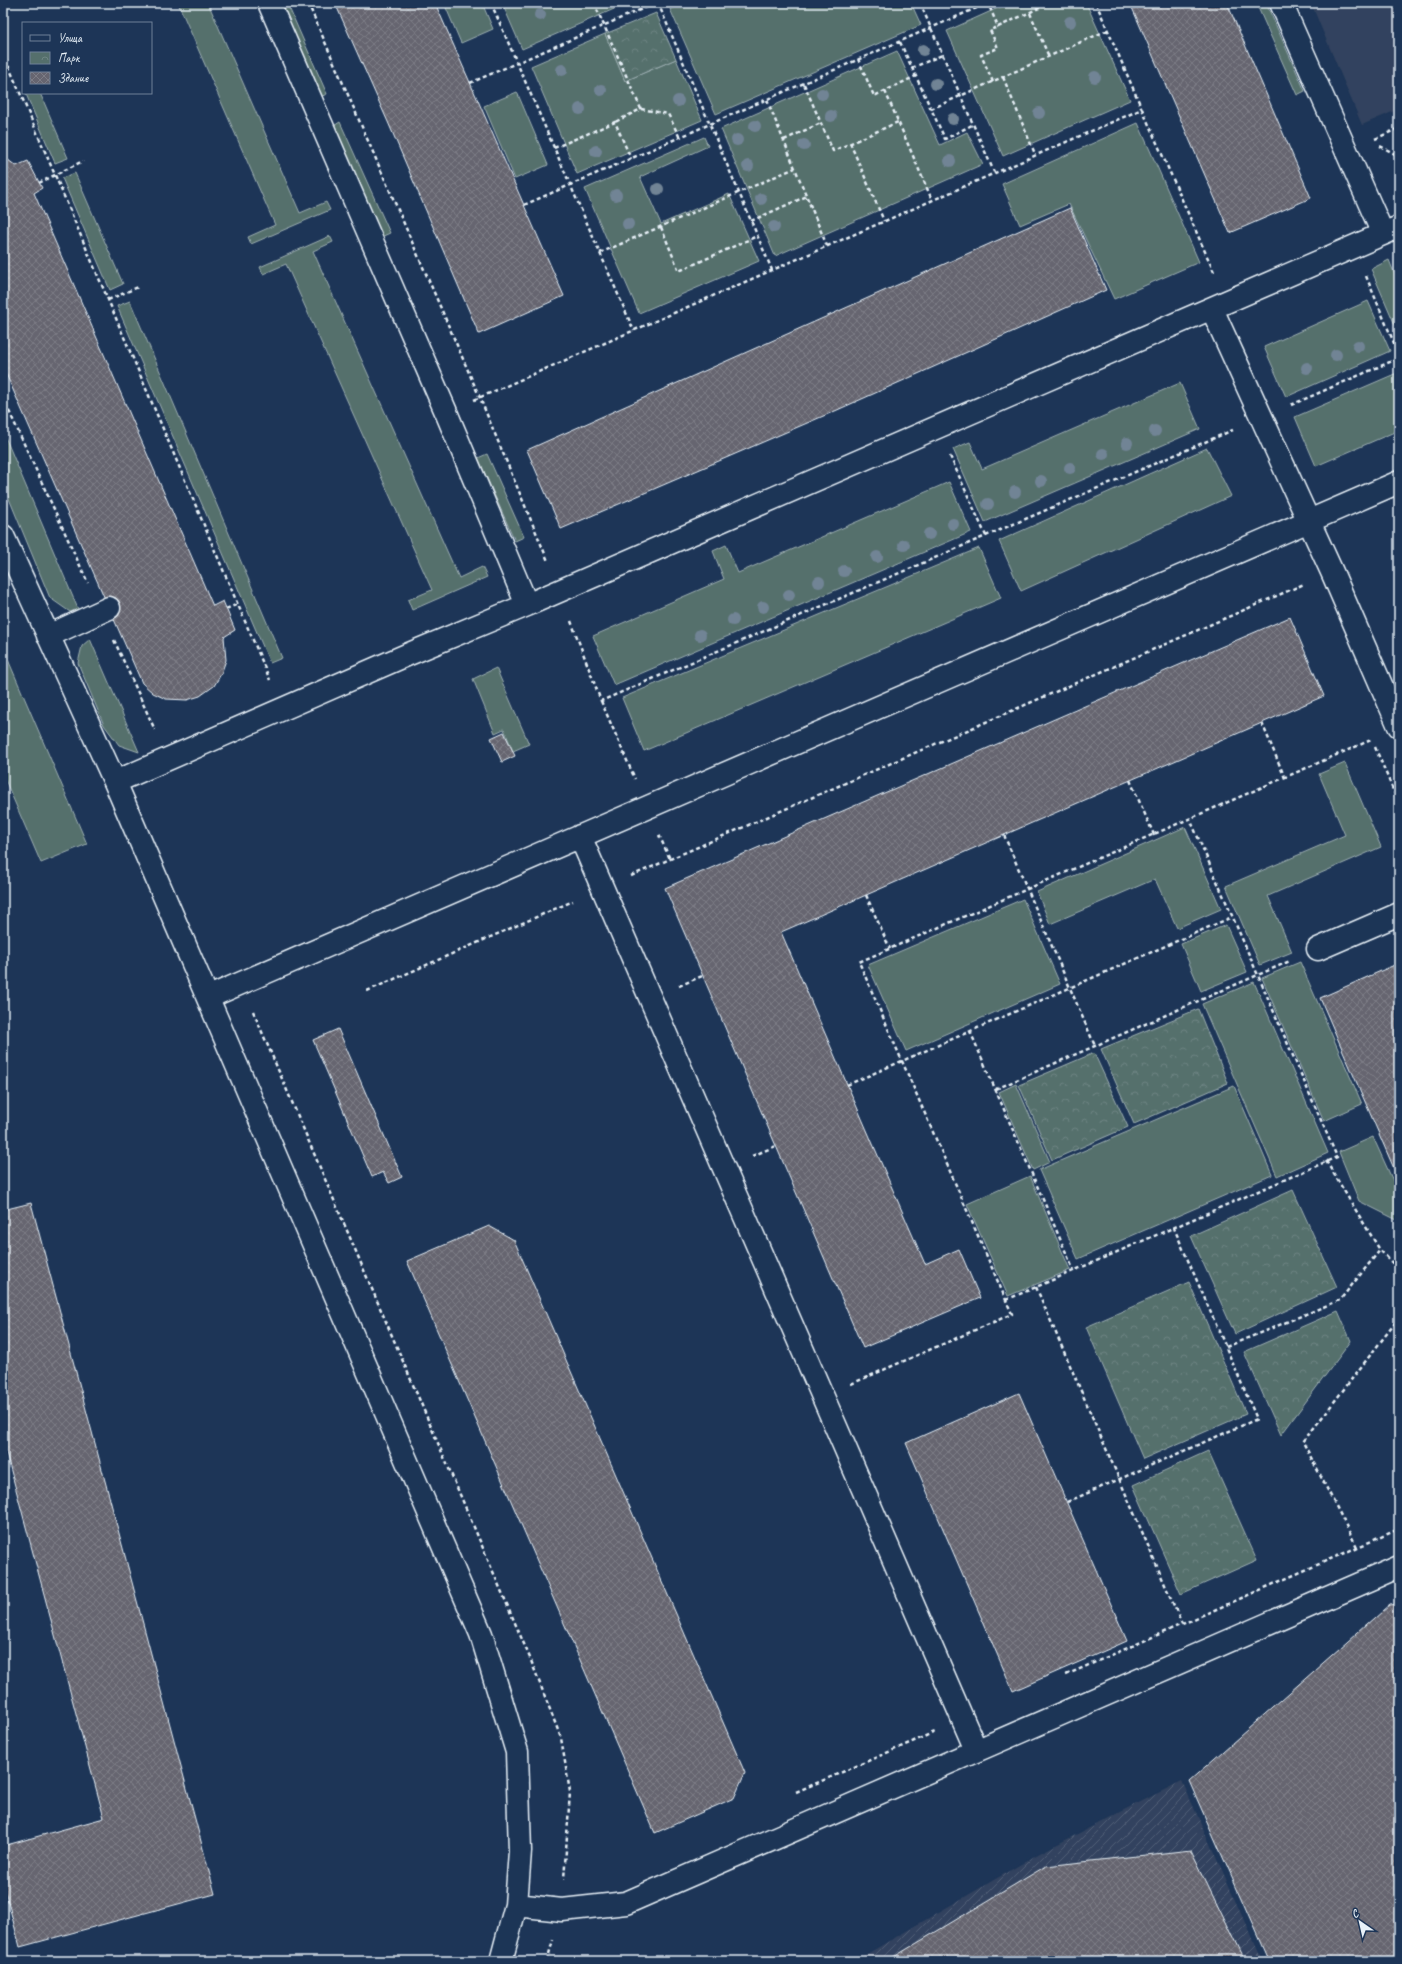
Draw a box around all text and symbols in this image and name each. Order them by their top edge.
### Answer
legend [22,22,152,94]
text: Улица [58,30,83,46]
text: Парк [58,50,81,66]
text: Здание [58,70,89,86]
north arrow [1340,1902,1380,1942]
text: С [1348,1906,1362,1921]

